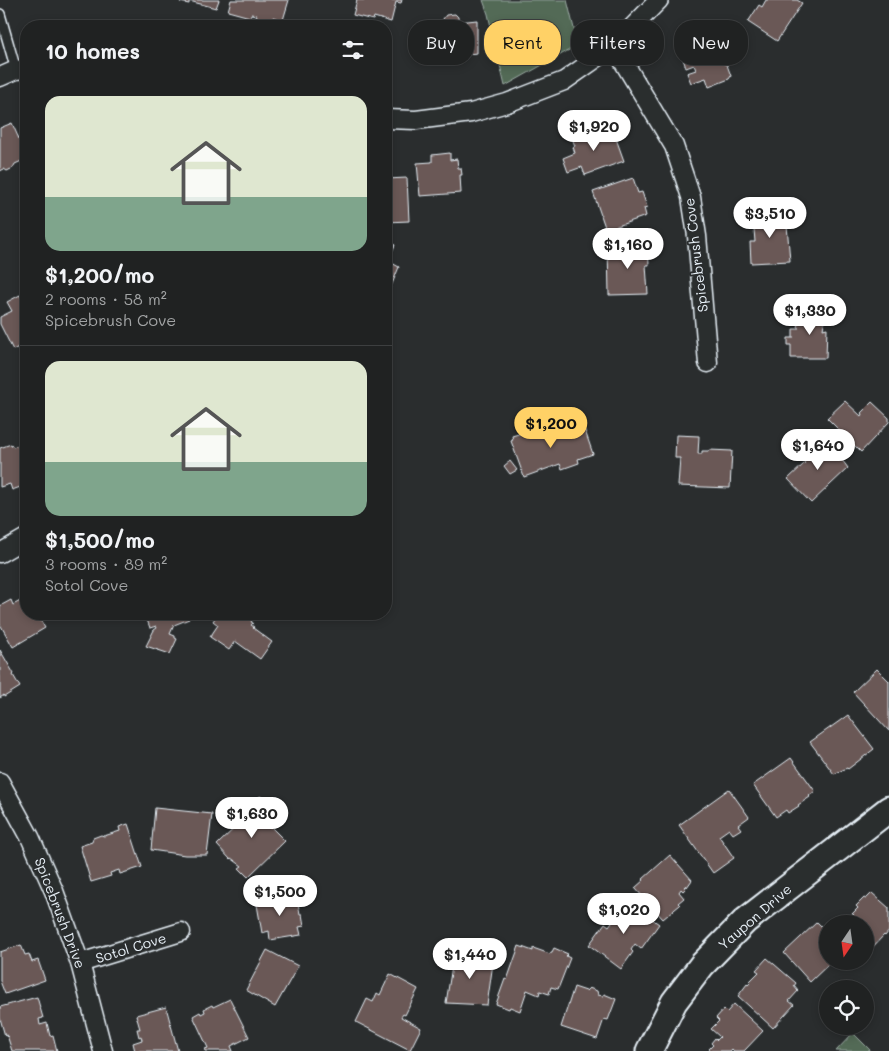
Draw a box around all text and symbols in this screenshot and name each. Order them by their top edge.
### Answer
chip: Buy [408,20,474,65]
chip: Rent [484,20,561,65]
chip: Filters [571,20,664,65]
chip: New [674,20,748,65]
icon: filters [339,36,367,64]
text: 10 homes [45,37,140,64]
pin: $1,920 [553,110,635,152]
text: $1,920 [569,115,619,136]
icon: home [161,128,251,218]
pin: $3,510 [729,196,811,239]
street label: Spicebrush Cove [679,197,712,313]
text: $3,510 [744,202,796,223]
pin: $1,160 [587,228,669,270]
text: $1,160 [604,233,652,254]
text: $1,200/mo [45,261,154,288]
text: 2 rooms · 58 m² [45,288,167,309]
pin: $1,330 [769,294,851,336]
text: $1,330 [784,299,836,320]
text: Spicebrush Cove [45,309,176,330]
icon: home [161,394,251,484]
pin: $1,200 [510,406,592,449]
text: $1,200 [525,412,577,433]
pin: $1,640 [777,428,859,471]
text: $1,640 [792,434,844,455]
text: $1,500/mo [45,526,155,553]
text: 3 rooms · 89 m² [45,553,167,574]
text: Sotol Cove [45,574,128,595]
pin: $1,630 [211,796,293,839]
text: $1,630 [226,802,278,823]
street label: Spicebrush Drive [31,855,90,971]
pin: $1,500 [239,874,321,917]
street label: Yaupon Drive [714,879,796,954]
text: $1,500 [254,880,306,901]
pin: $1,020 [583,892,665,935]
text: $1,020 [598,898,650,919]
north arrow [819,915,874,970]
map controls [819,915,874,1035]
street label: Sotol Cove [93,928,169,967]
pin: $1,440 [429,938,511,980]
text: $1,440 [444,943,496,964]
button: locate [819,980,874,1035]

